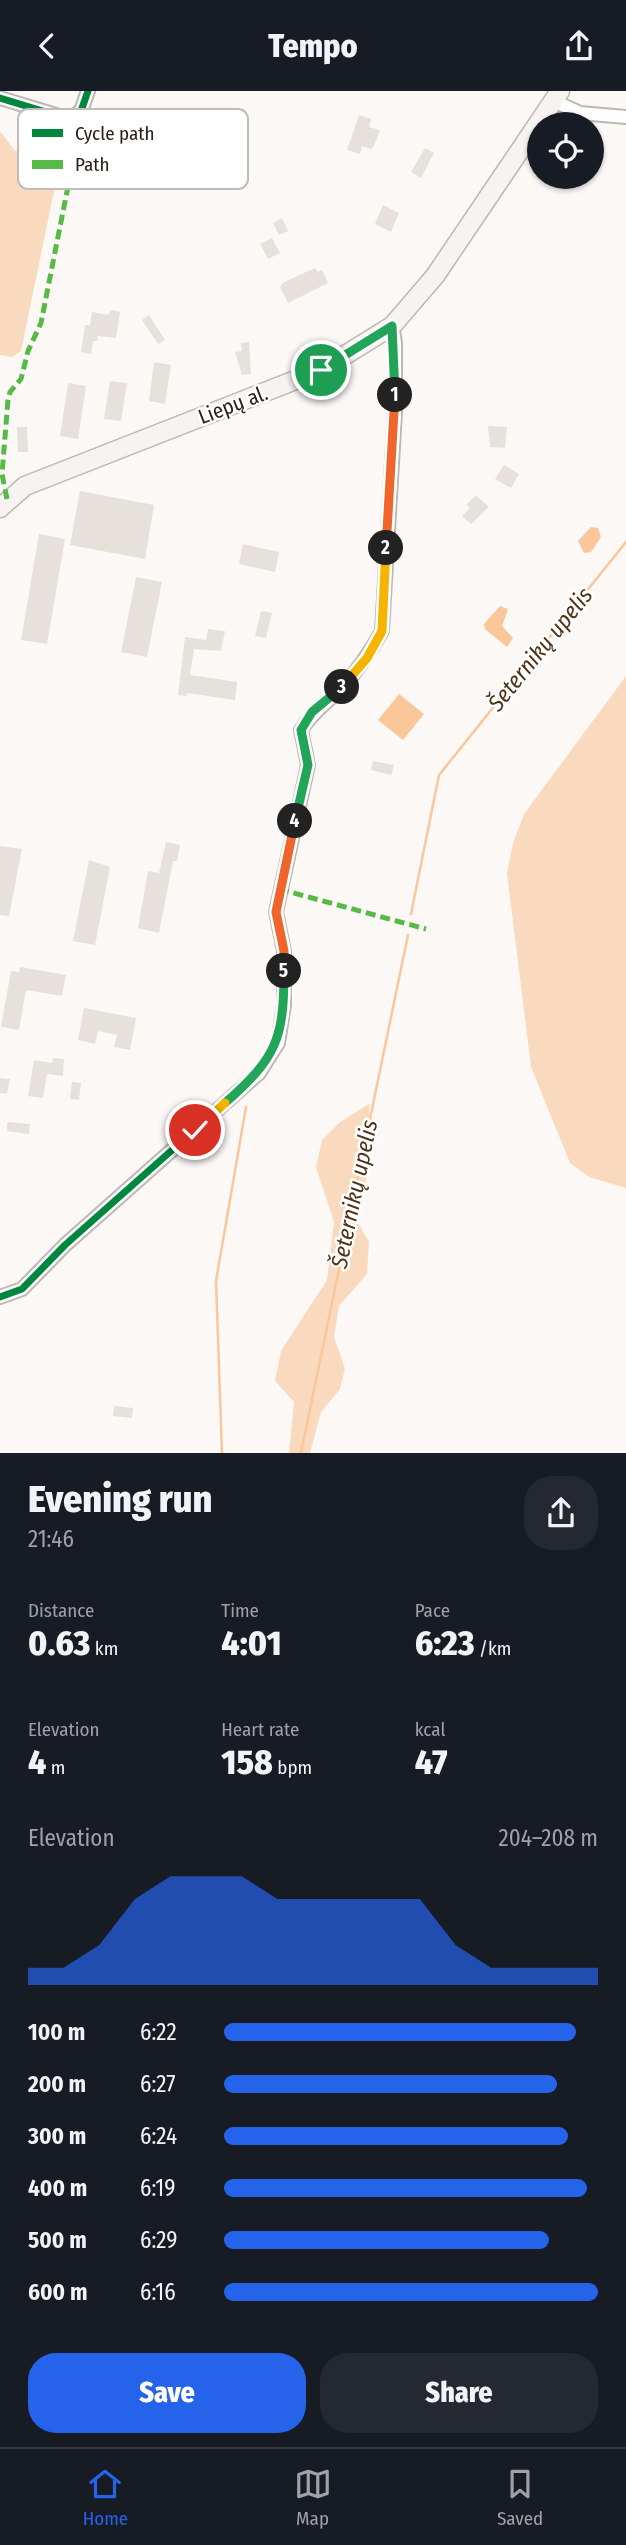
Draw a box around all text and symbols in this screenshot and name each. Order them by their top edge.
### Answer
icon: back [28,27,66,65]
text: Tempo [268,27,358,65]
icon: share [560,27,598,65]
legend [18,109,248,189]
map controls [527,112,604,189]
button: locate [527,112,604,189]
text: Cycle path [75,122,154,145]
text: Path [75,153,110,176]
pin [291,340,351,400]
icon: arrive [302,351,340,389]
pin: 1 [378,377,412,413]
street label: Liepų al. [195,380,271,430]
text: 1 [390,383,399,406]
pin: 2 [368,531,404,566]
text: 2 [381,536,390,559]
water label: Šeternikų upelis [480,581,599,717]
pin: 3 [324,669,360,705]
text: 3 [337,675,346,698]
pin: 4 [278,803,312,839]
text: 4 [290,809,299,832]
pin: 5 [266,953,302,989]
text: 5 [279,959,288,982]
pin [165,1100,225,1160]
icon: check [176,1111,214,1149]
water label: Šeternikų upelis [323,1117,383,1272]
text: Evening run [28,1476,212,1522]
button: share [524,1476,598,1550]
text: 21:46 [28,1525,74,1553]
text: Distance [28,1599,95,1622]
text: Time [221,1599,259,1622]
text: Pace [415,1599,450,1622]
text: 0.63 [28,1622,90,1664]
text: 4:01 [221,1622,282,1664]
text: 6:23 [415,1622,475,1664]
text: km [90,1637,118,1660]
text: /km [475,1637,511,1660]
text: Elevation [28,1718,100,1741]
text: Heart rate [221,1718,299,1741]
text: kcal [415,1718,445,1741]
text: 4 [28,1741,46,1783]
text: 158 [221,1741,273,1783]
text: 47 [415,1741,447,1783]
text: m [46,1756,65,1779]
text: bpm [273,1756,312,1779]
text: Elevation [28,1824,115,1852]
text: 204–208 m [499,1824,598,1852]
text: 100 m [28,2018,85,2046]
text: 6:22 [140,2018,177,2046]
text: 200 m [28,2070,86,2098]
text: 6:27 [140,2070,176,2098]
text: 300 m [28,2122,86,2150]
text: 6:24 [140,2122,177,2150]
text: 400 m [28,2174,87,2202]
text: 6:19 [140,2174,176,2202]
text: 500 m [28,2226,87,2254]
text: 6:29 [140,2226,177,2254]
text: 600 m [28,2278,87,2306]
text: 6:16 [140,2278,176,2306]
button: Save [28,2353,306,2433]
button: Share [320,2353,598,2433]
tab: Home [83,2465,128,2530]
tab: Map [294,2465,332,2530]
tab: Saved [497,2465,543,2530]

